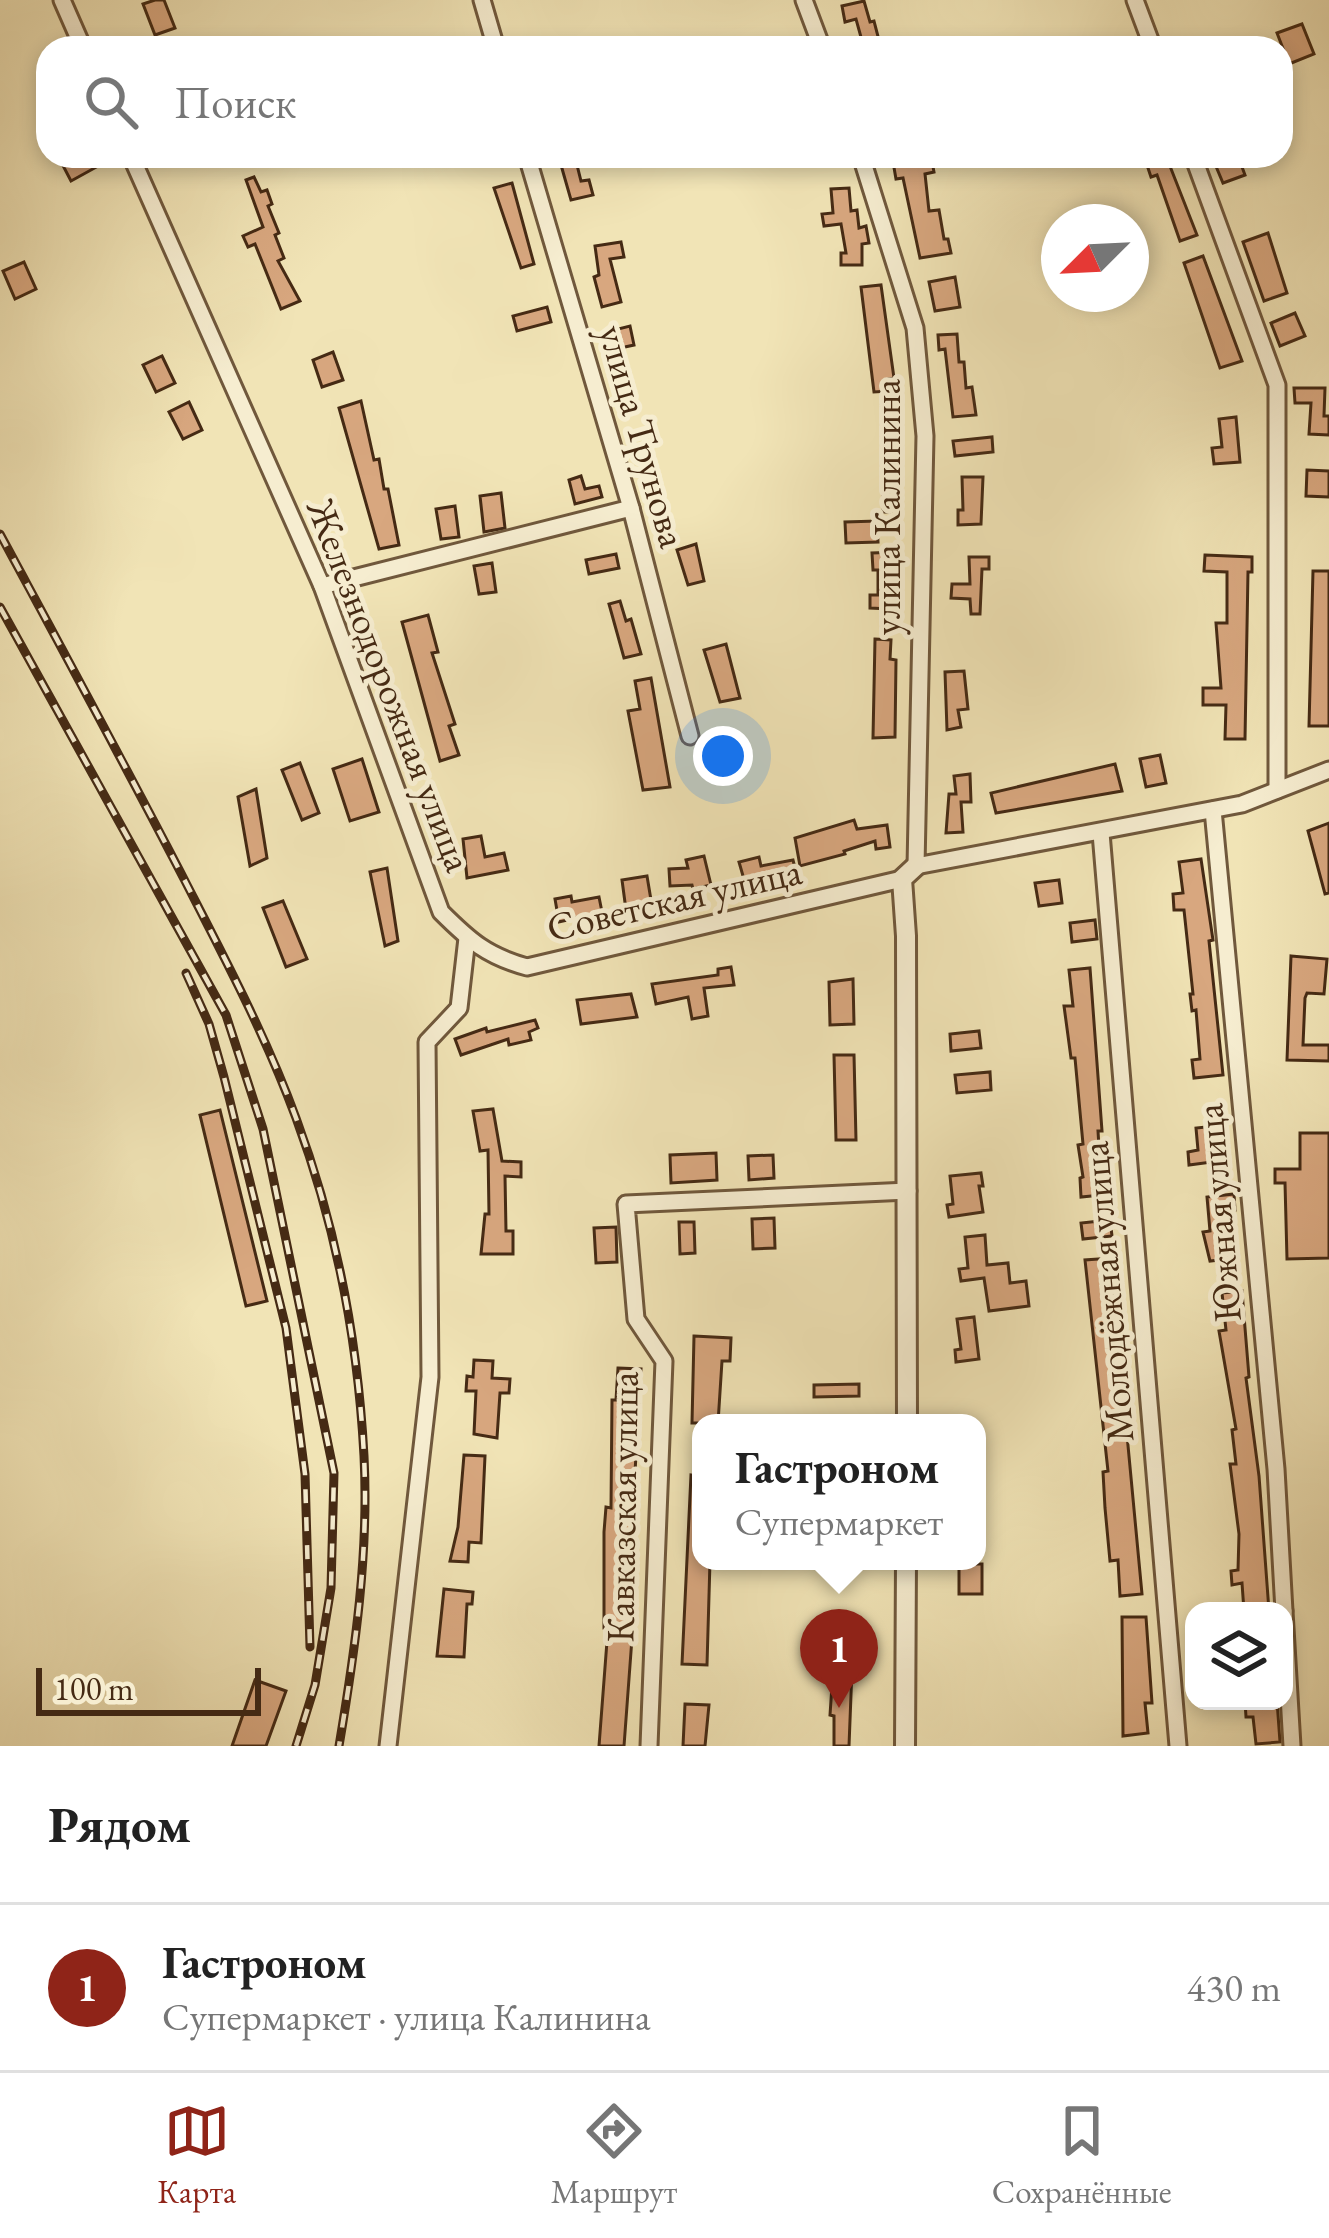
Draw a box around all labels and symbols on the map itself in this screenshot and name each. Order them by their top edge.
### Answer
north arrow [1041,204,1149,312]
street label: улица Трунова [587,319,699,554]
street label: улица Калинина [861,378,912,635]
street label: Железнодорожная улица [295,490,485,879]
your location [693,726,753,786]
street label: Советская улица [542,845,807,953]
street label: Южная улица [1183,1101,1253,1325]
street label: Молодёжная улица [1068,1139,1146,1444]
street label: Кавказская улица [594,1371,650,1643]
pin: 1 [800,1609,878,1708]
scale bar [36,1662,261,1715]

